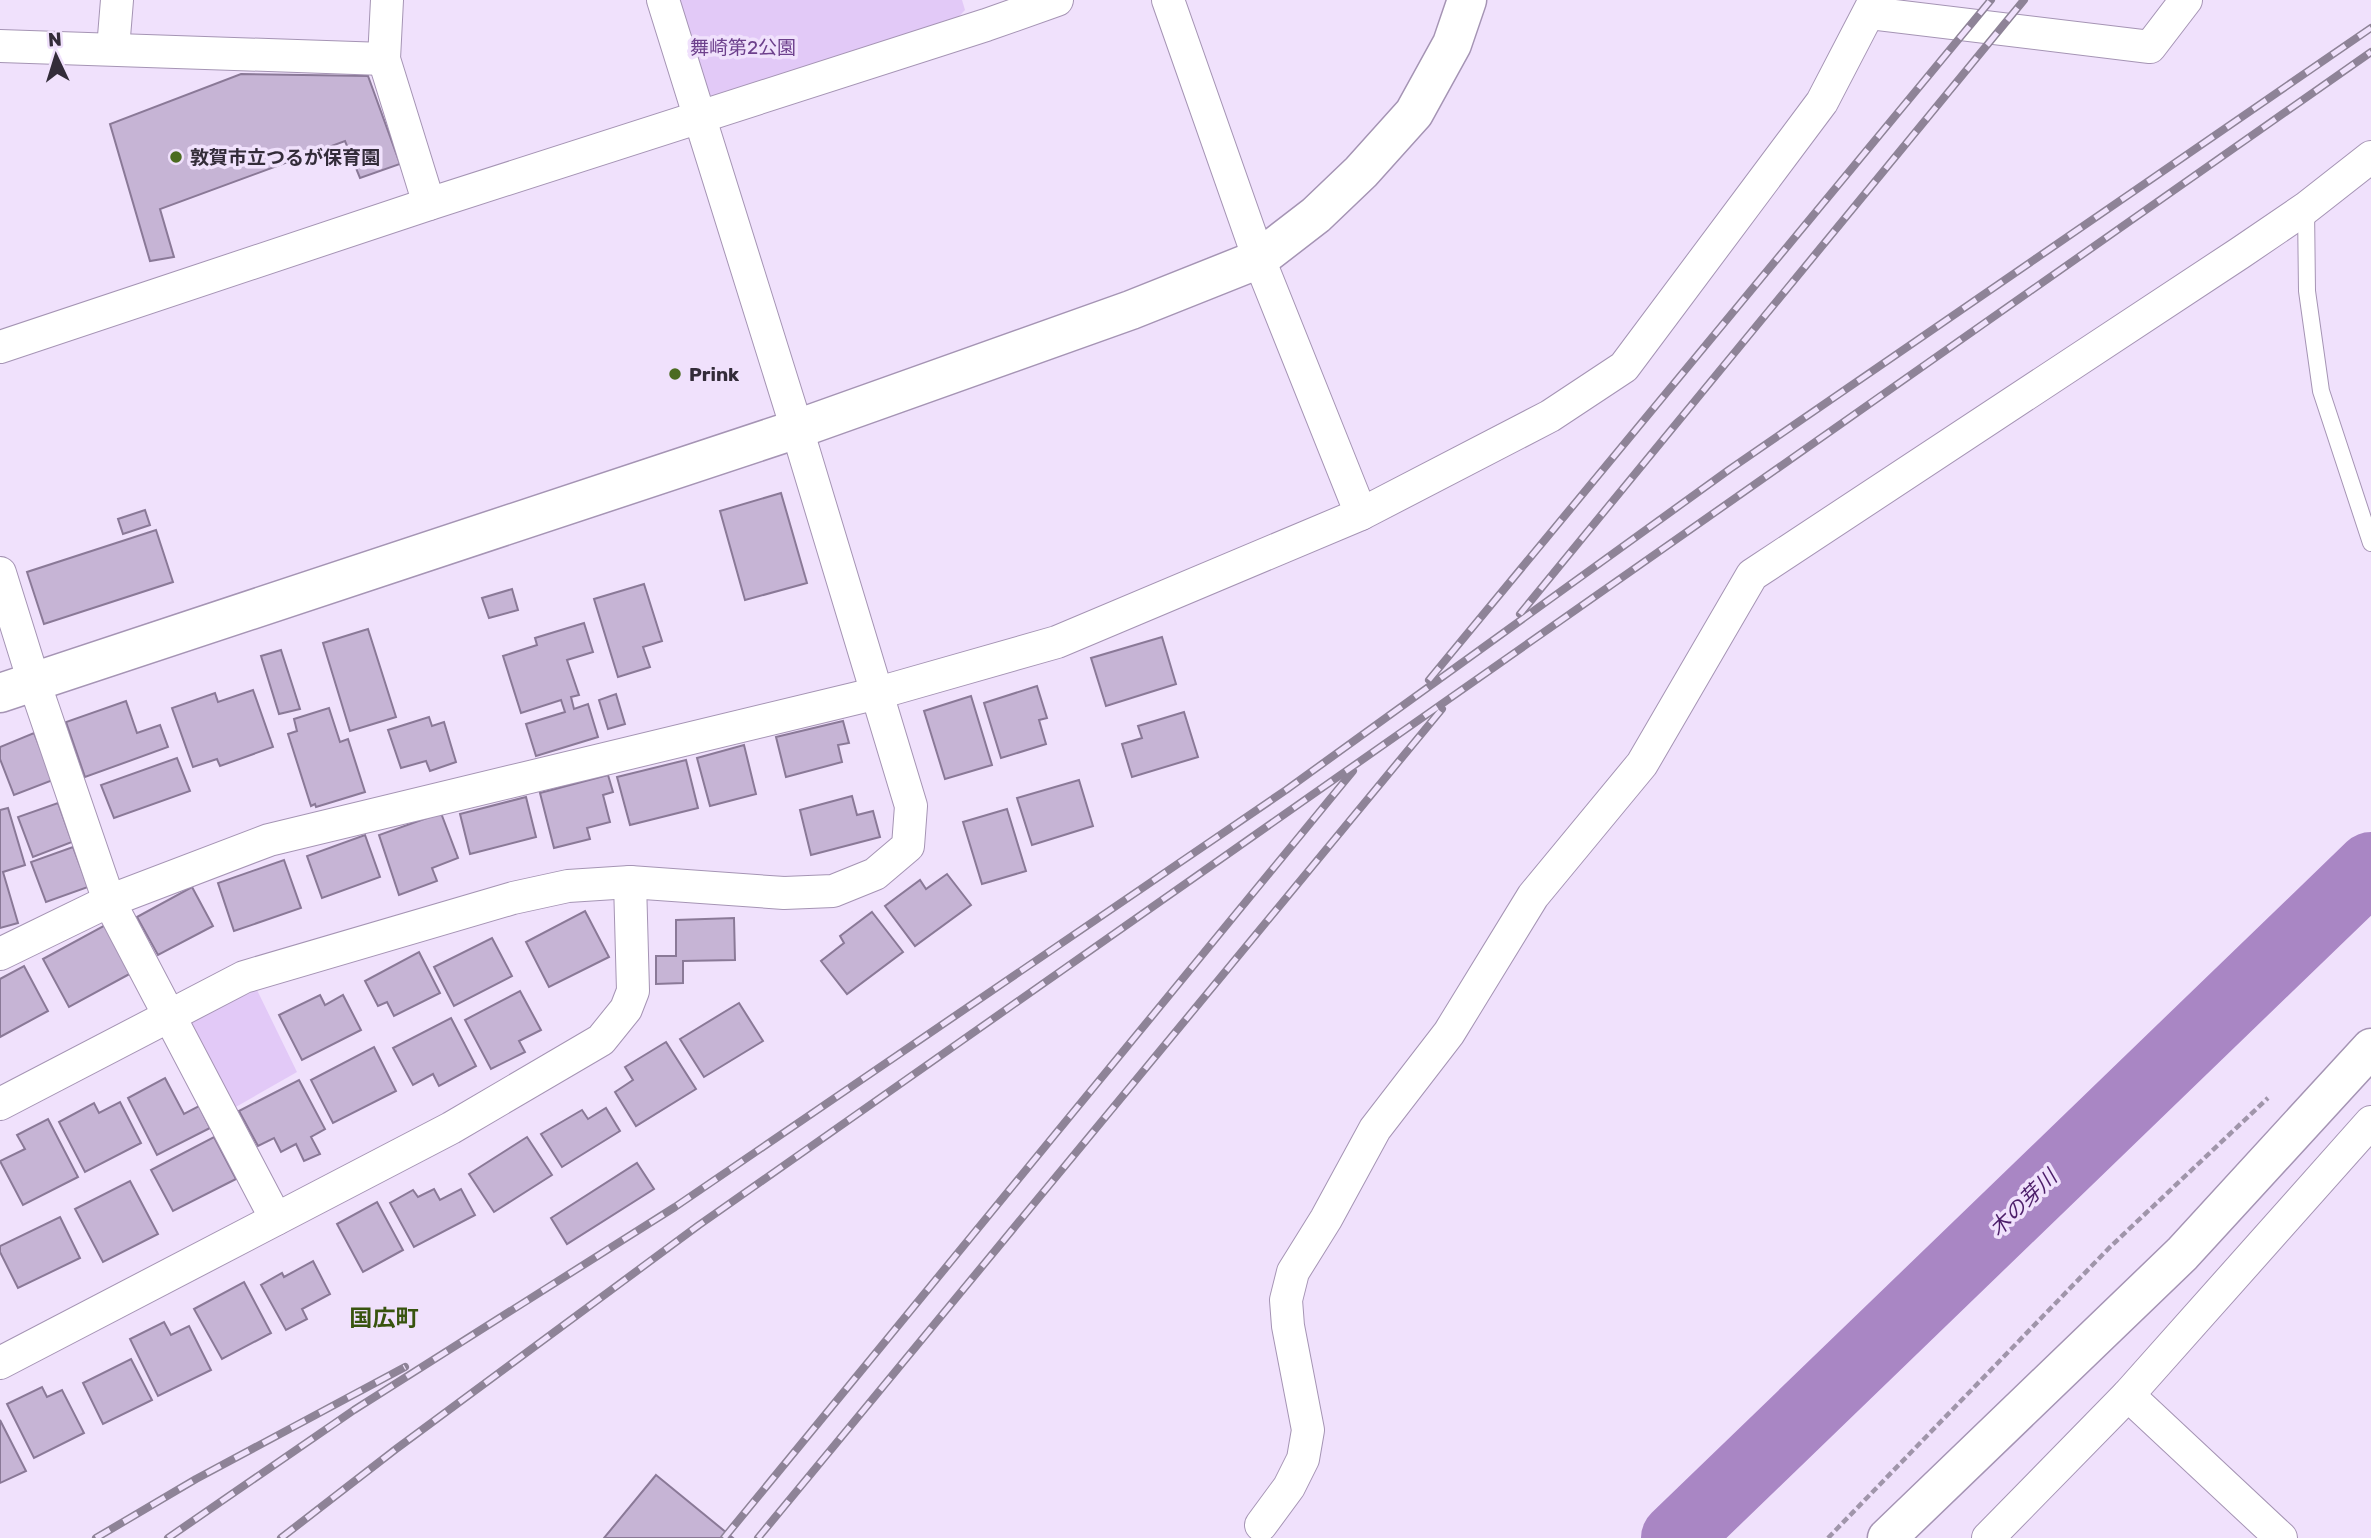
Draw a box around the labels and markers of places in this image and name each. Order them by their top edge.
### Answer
place label: 敦賀市立つるが保育園 [190,146,380,169]
marker: 敦賀市立つるが保育園 [168,149,184,165]
place label: Prink [689,363,739,386]
marker: Prink [667,366,683,382]

